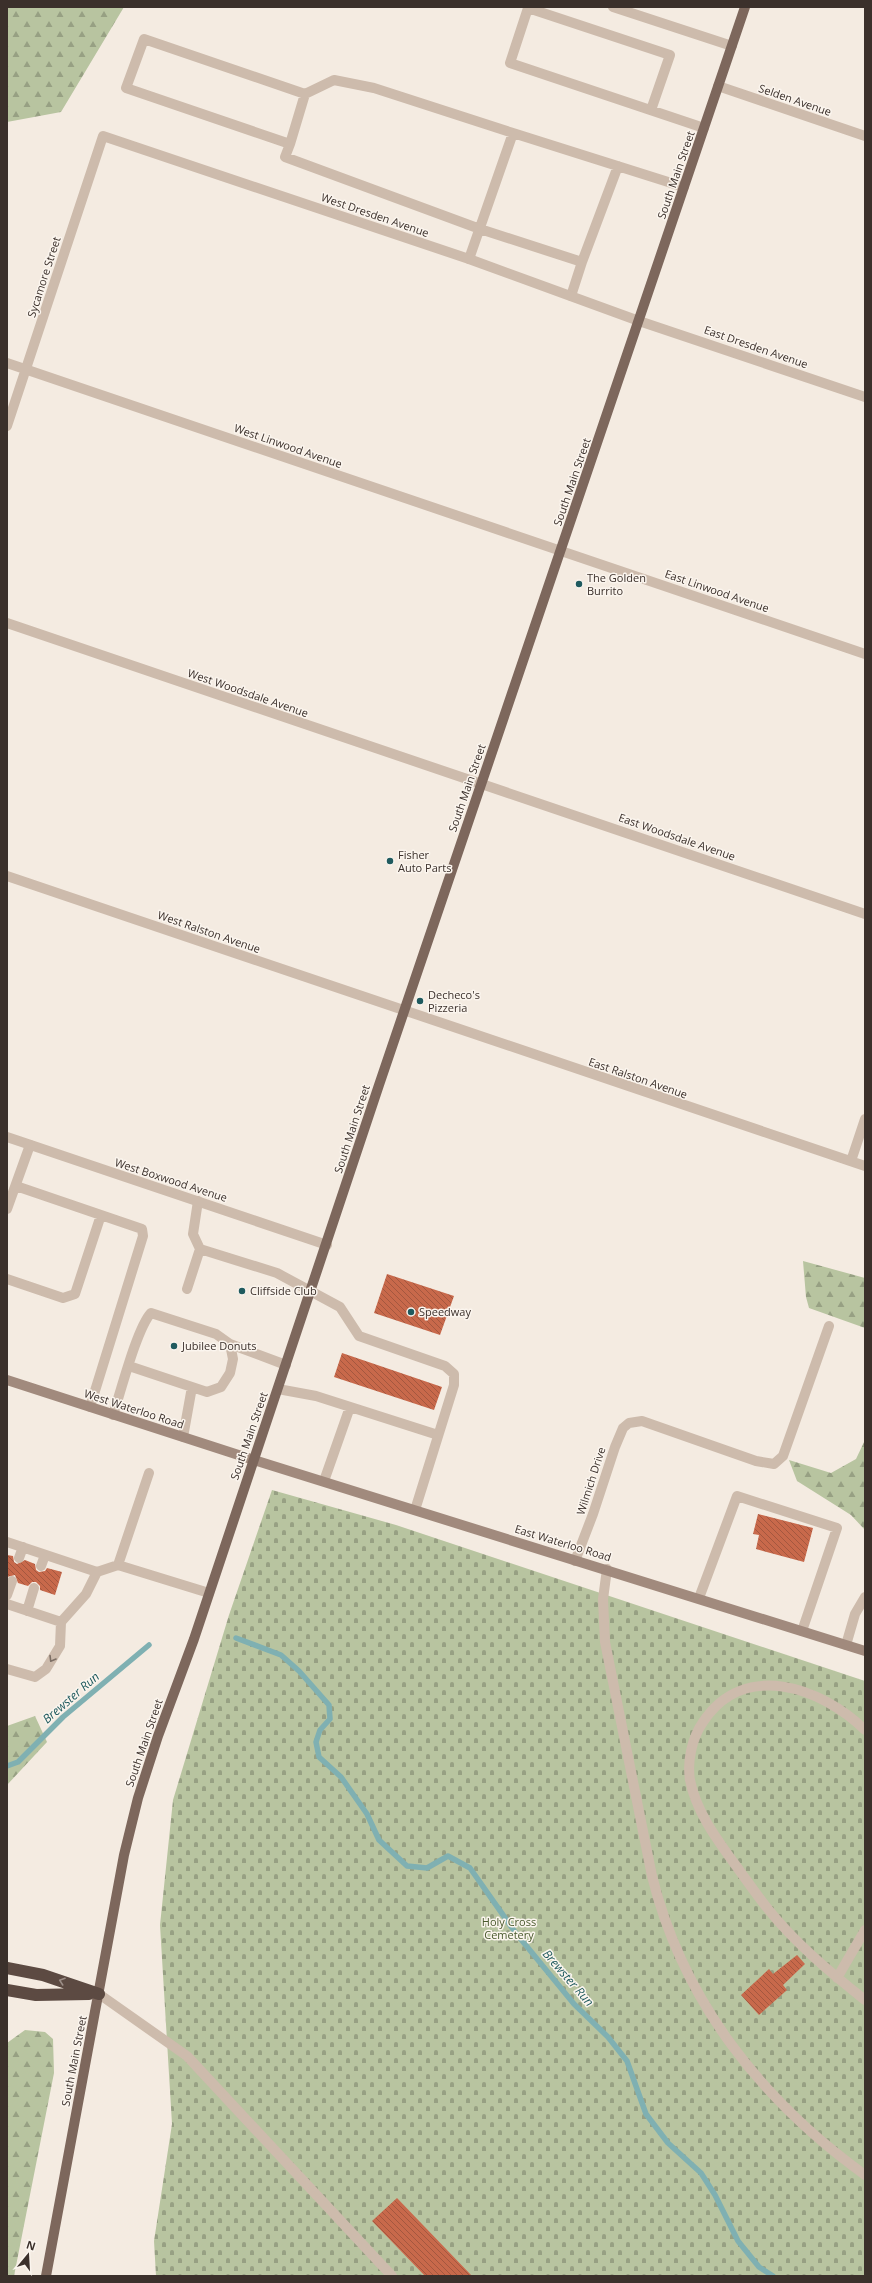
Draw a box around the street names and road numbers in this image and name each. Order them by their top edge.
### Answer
street label: Selden Avenue [757,80,833,119]
street label: South Main Street [653,129,698,221]
street label: West Dresden Avenue [319,189,431,240]
street label: Sycamore Street [23,235,64,319]
street label: East Dresden Avenue [702,322,810,371]
street label: West Linwood Avenue [232,420,344,471]
street label: South Main Street [549,436,594,528]
street label: East Linwood Avenue [663,566,771,615]
street label: West Woodsdale Avenue [186,665,310,720]
street label: South Main Street [444,742,489,834]
street label: East Woodsdale Avenue [617,809,738,864]
street label: West Ralston Avenue [156,907,263,956]
street label: East Ralston Avenue [587,1054,690,1101]
street label: South Main Street [330,1083,373,1175]
street label: West Boxwood Avenue [113,1154,229,1205]
street label: West Waterloo Road [82,1385,186,1432]
street label: South Main Street [226,1390,271,1482]
street label: Wilmich Drive [573,1445,609,1517]
street label: East Waterloo Road [513,1521,613,1564]
street label: South Main Street [121,1697,166,1789]
street label: South Main Street [57,2014,90,2108]

